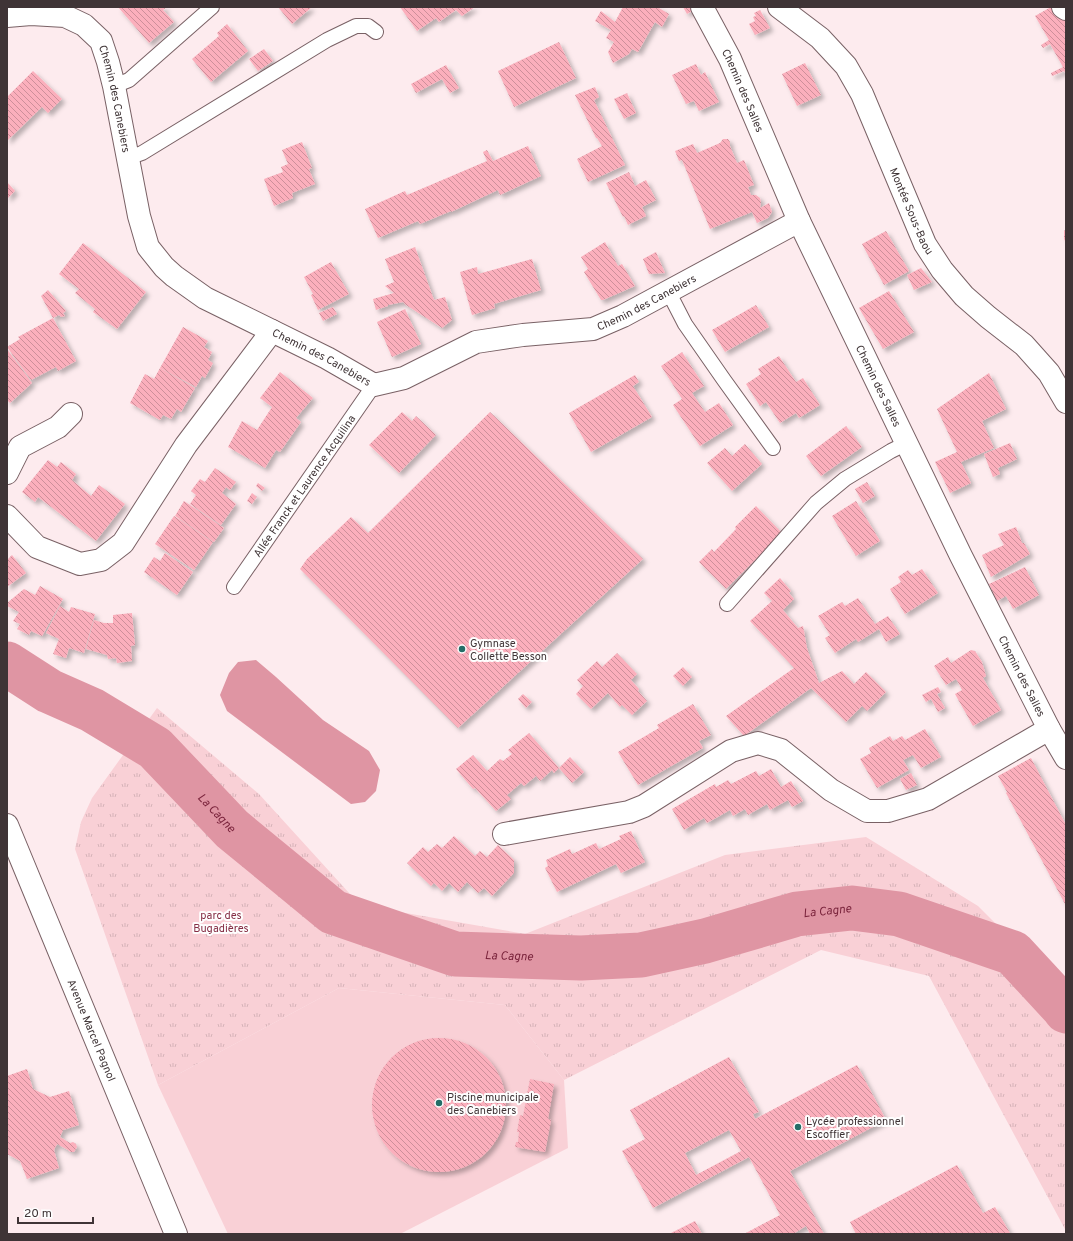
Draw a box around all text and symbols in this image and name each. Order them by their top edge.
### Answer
street label: Chemin des Canebiers [95,43,133,154]
street label: Chemin des Salles [718,47,766,134]
street label: Montée Sous-Baou [886,166,936,258]
street label: Chemin des Canebiers [595,272,699,334]
street label: Chemin des Canebiers [270,326,373,390]
street label: Chemin des Salles [852,343,903,429]
street label: Allée Franck et Laurence Acquilina [251,412,359,560]
street label: Chemin des Salles [995,634,1048,720]
place label: Gymnase Collette Besson [470,637,547,664]
marker: Gymnase Collette Besson [457,644,467,654]
water label: La Cagne [193,790,239,837]
water label: La Cagne [802,901,853,922]
park label: parc des Bugadières [193,909,249,936]
water label: La Cagne [484,948,534,966]
street label: Avenue Marcel Pagnol [64,977,118,1084]
place label: Piscine municipale des Canebiers [447,1091,539,1118]
marker: Piscine municipale des Canebiers [434,1098,444,1108]
place label: Lycée professionnel Escoffier [806,1115,904,1142]
marker: Lycée professionnel Escoffier [793,1122,803,1132]
scale bar [18,1199,93,1225]
text: 20 m [24,1206,52,1222]

